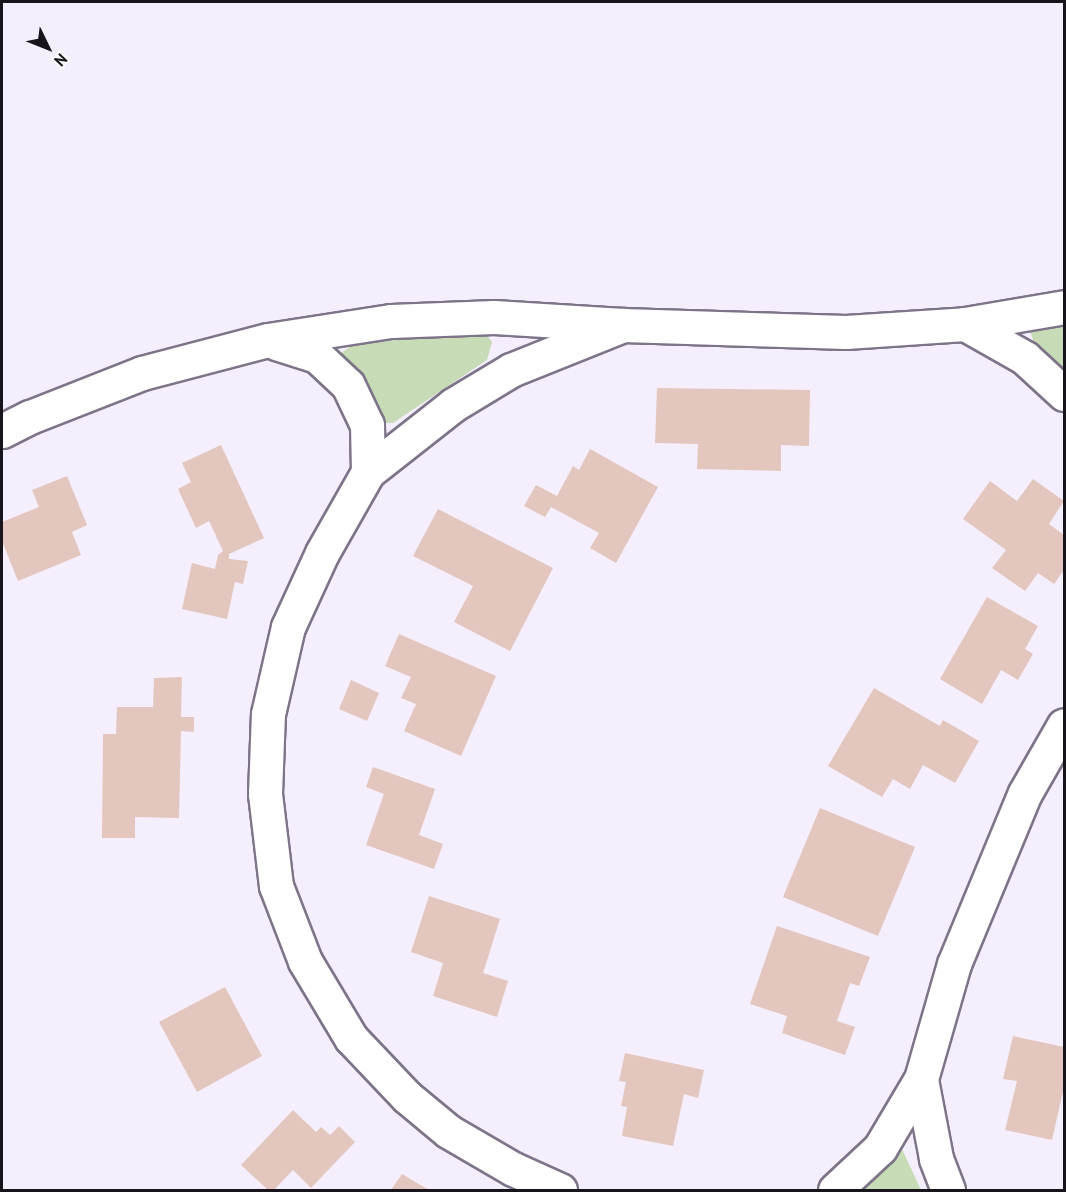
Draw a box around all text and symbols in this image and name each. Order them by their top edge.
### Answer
north arrow [18,18,78,78]
text: N [50,50,72,71]

